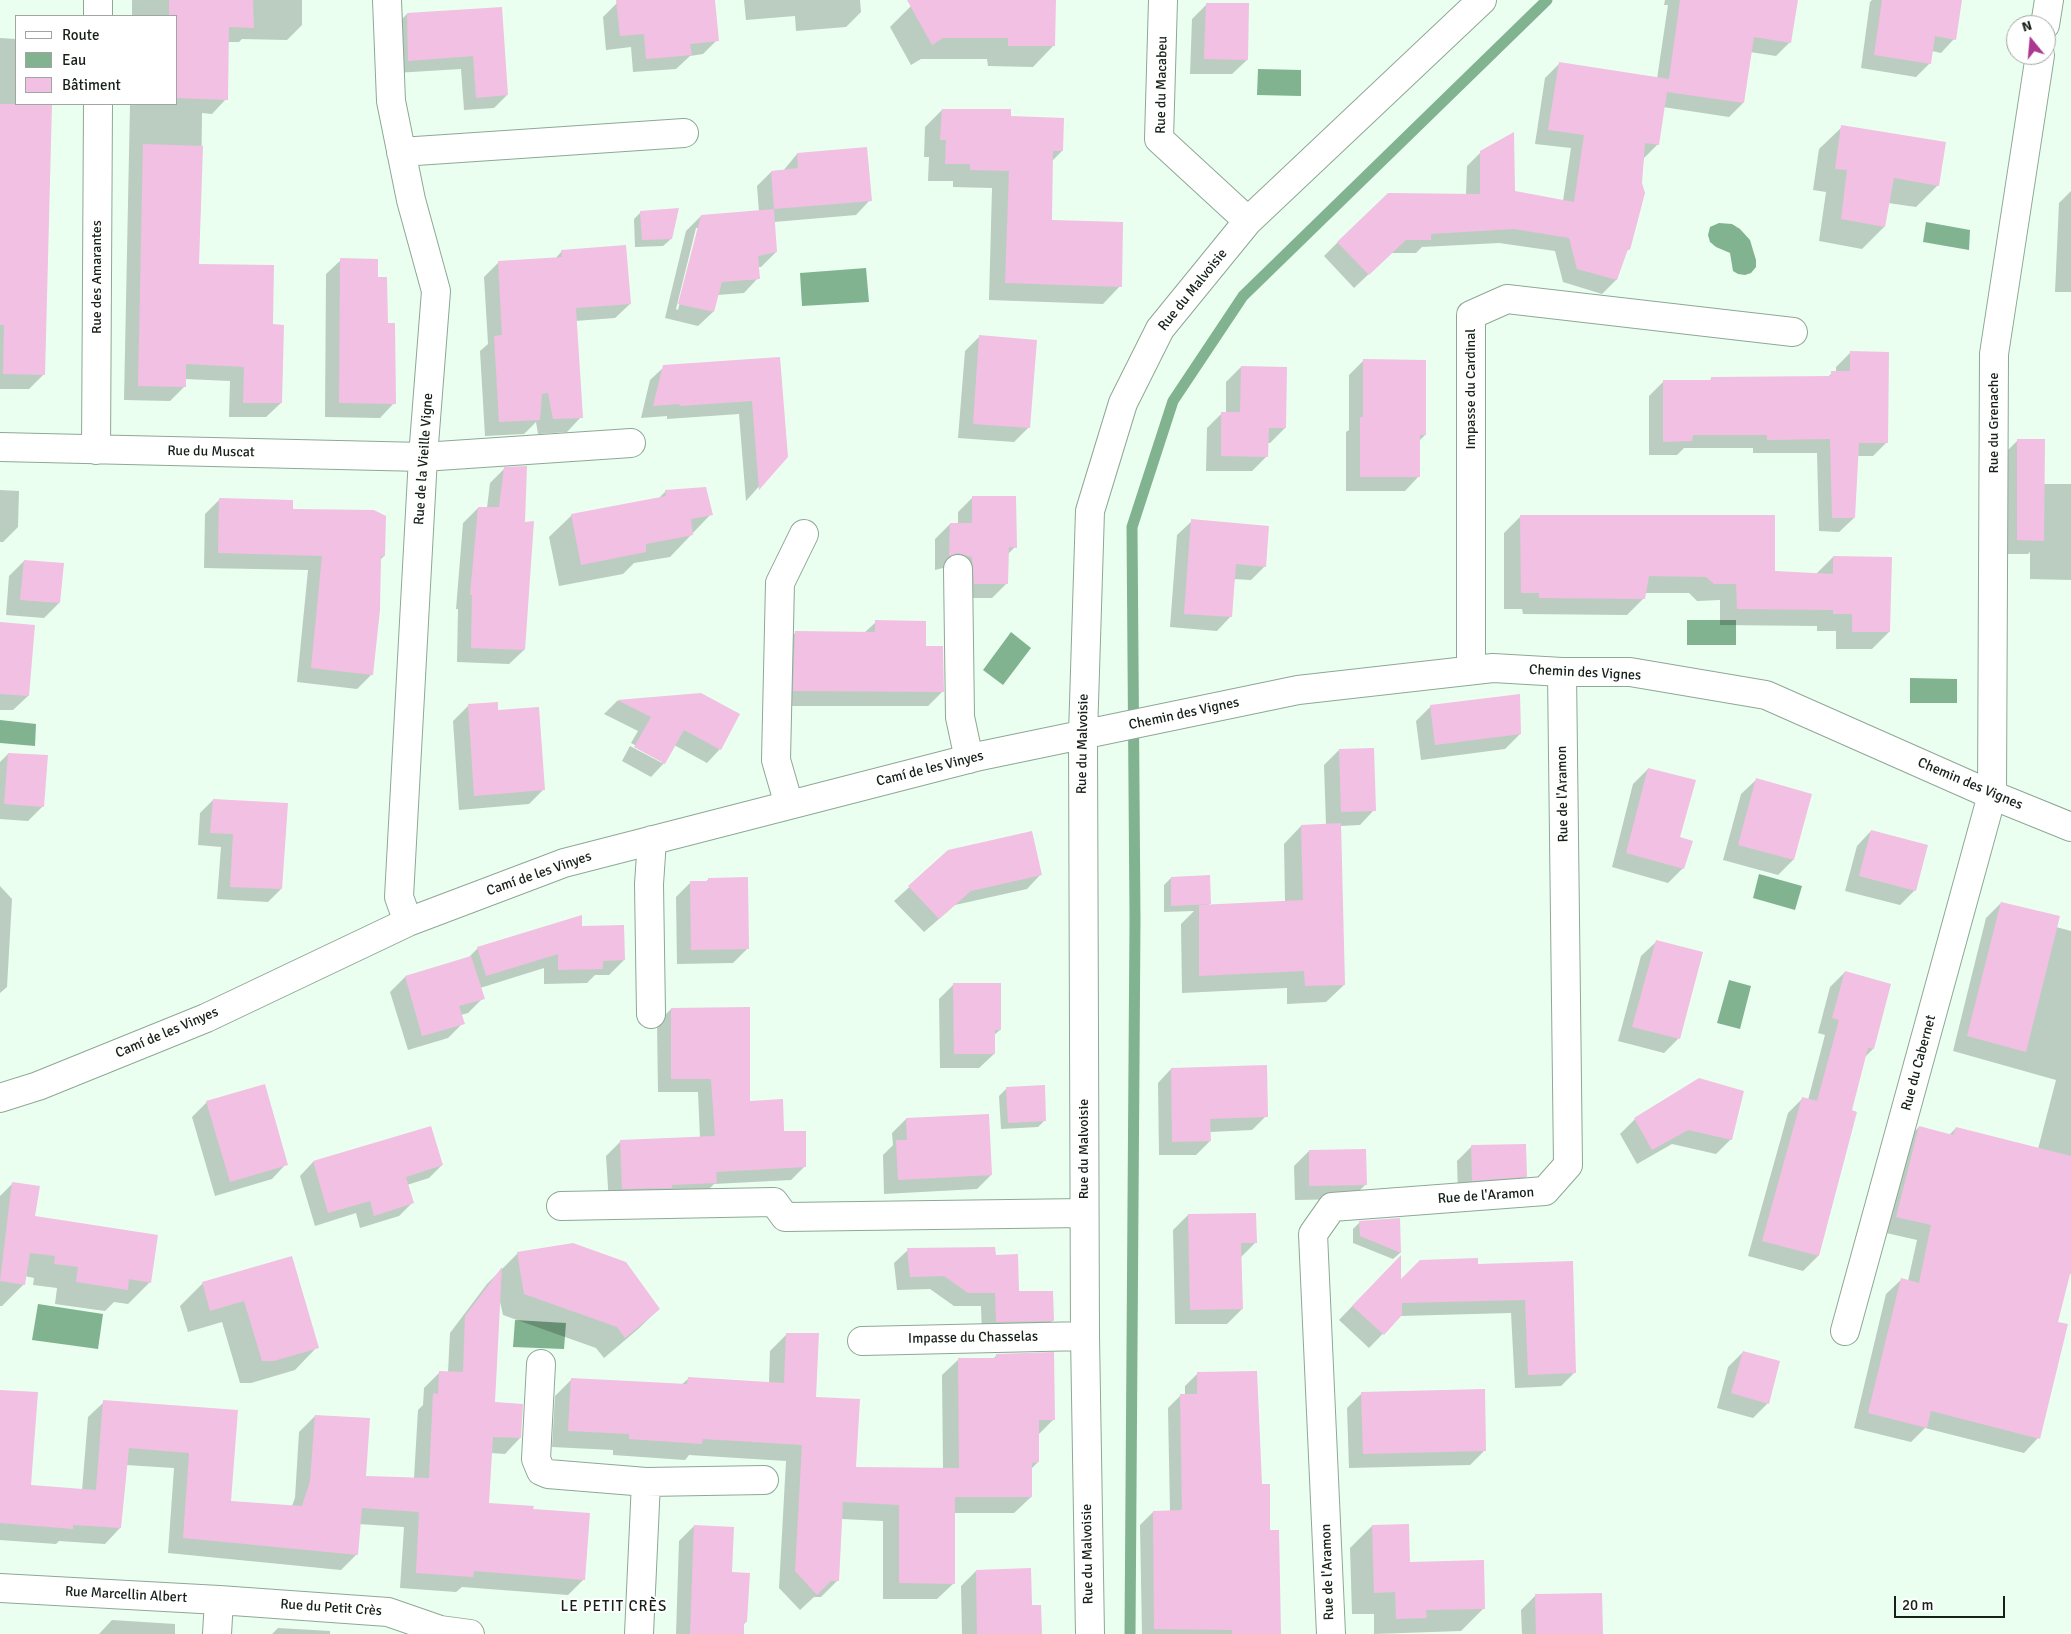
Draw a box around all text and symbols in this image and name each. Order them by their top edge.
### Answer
legend [15,15,178,105]
north arrow [2006,15,2056,65]
text: N [2020,17,2034,36]
text: Route [62,26,99,44]
street label: Rue du Macabeu [1153,36,1171,134]
text: Eau [62,51,86,69]
text: Bâtiment [62,76,121,94]
street label: Rue des Amarantes [89,220,105,334]
street label: Rue du Malvoisie [1155,246,1231,334]
street label: Impasse du Cardinal [1463,329,1479,449]
street label: Rue du Grenache [1986,373,2002,473]
street label: Rue de la Vieille Vigne [411,392,437,526]
street label: Rue du Muscat [167,443,255,461]
street label: Chemin des Vignes [1528,662,1642,684]
street label: Rue du Malvoisie [1074,694,1092,794]
street label: Chemin des Vignes [1127,694,1241,734]
street label: Rue de l'Aramon [1554,746,1572,842]
street label: Camí de les Vinyes [875,748,985,790]
street label: Chemin des Vignes [1915,754,2025,814]
street label: Camí de les Vinyes [484,848,594,900]
street label: Camí de les Vinyes [113,1004,221,1062]
street label: Rue du Cabernet [1898,1013,1940,1113]
street label: Rue du Malvoisie [1076,1099,1092,1199]
street label: Rue de l'Aramon [1437,1184,1535,1208]
street label: Impasse du Chasselas [908,1328,1038,1348]
street label: Rue du Malvoisie [1079,1504,1097,1604]
street label: Rue de l'Aramon [1318,1523,1338,1621]
street label: Rue Marcellin Albert [64,1583,188,1607]
scale bar [1896,1586,2007,1618]
street label: Rue du Petit Crès [280,1596,382,1620]
text: 20 m [1902,1596,1933,1614]
district label: LE PETIT CRÈS [559,1598,669,1616]

